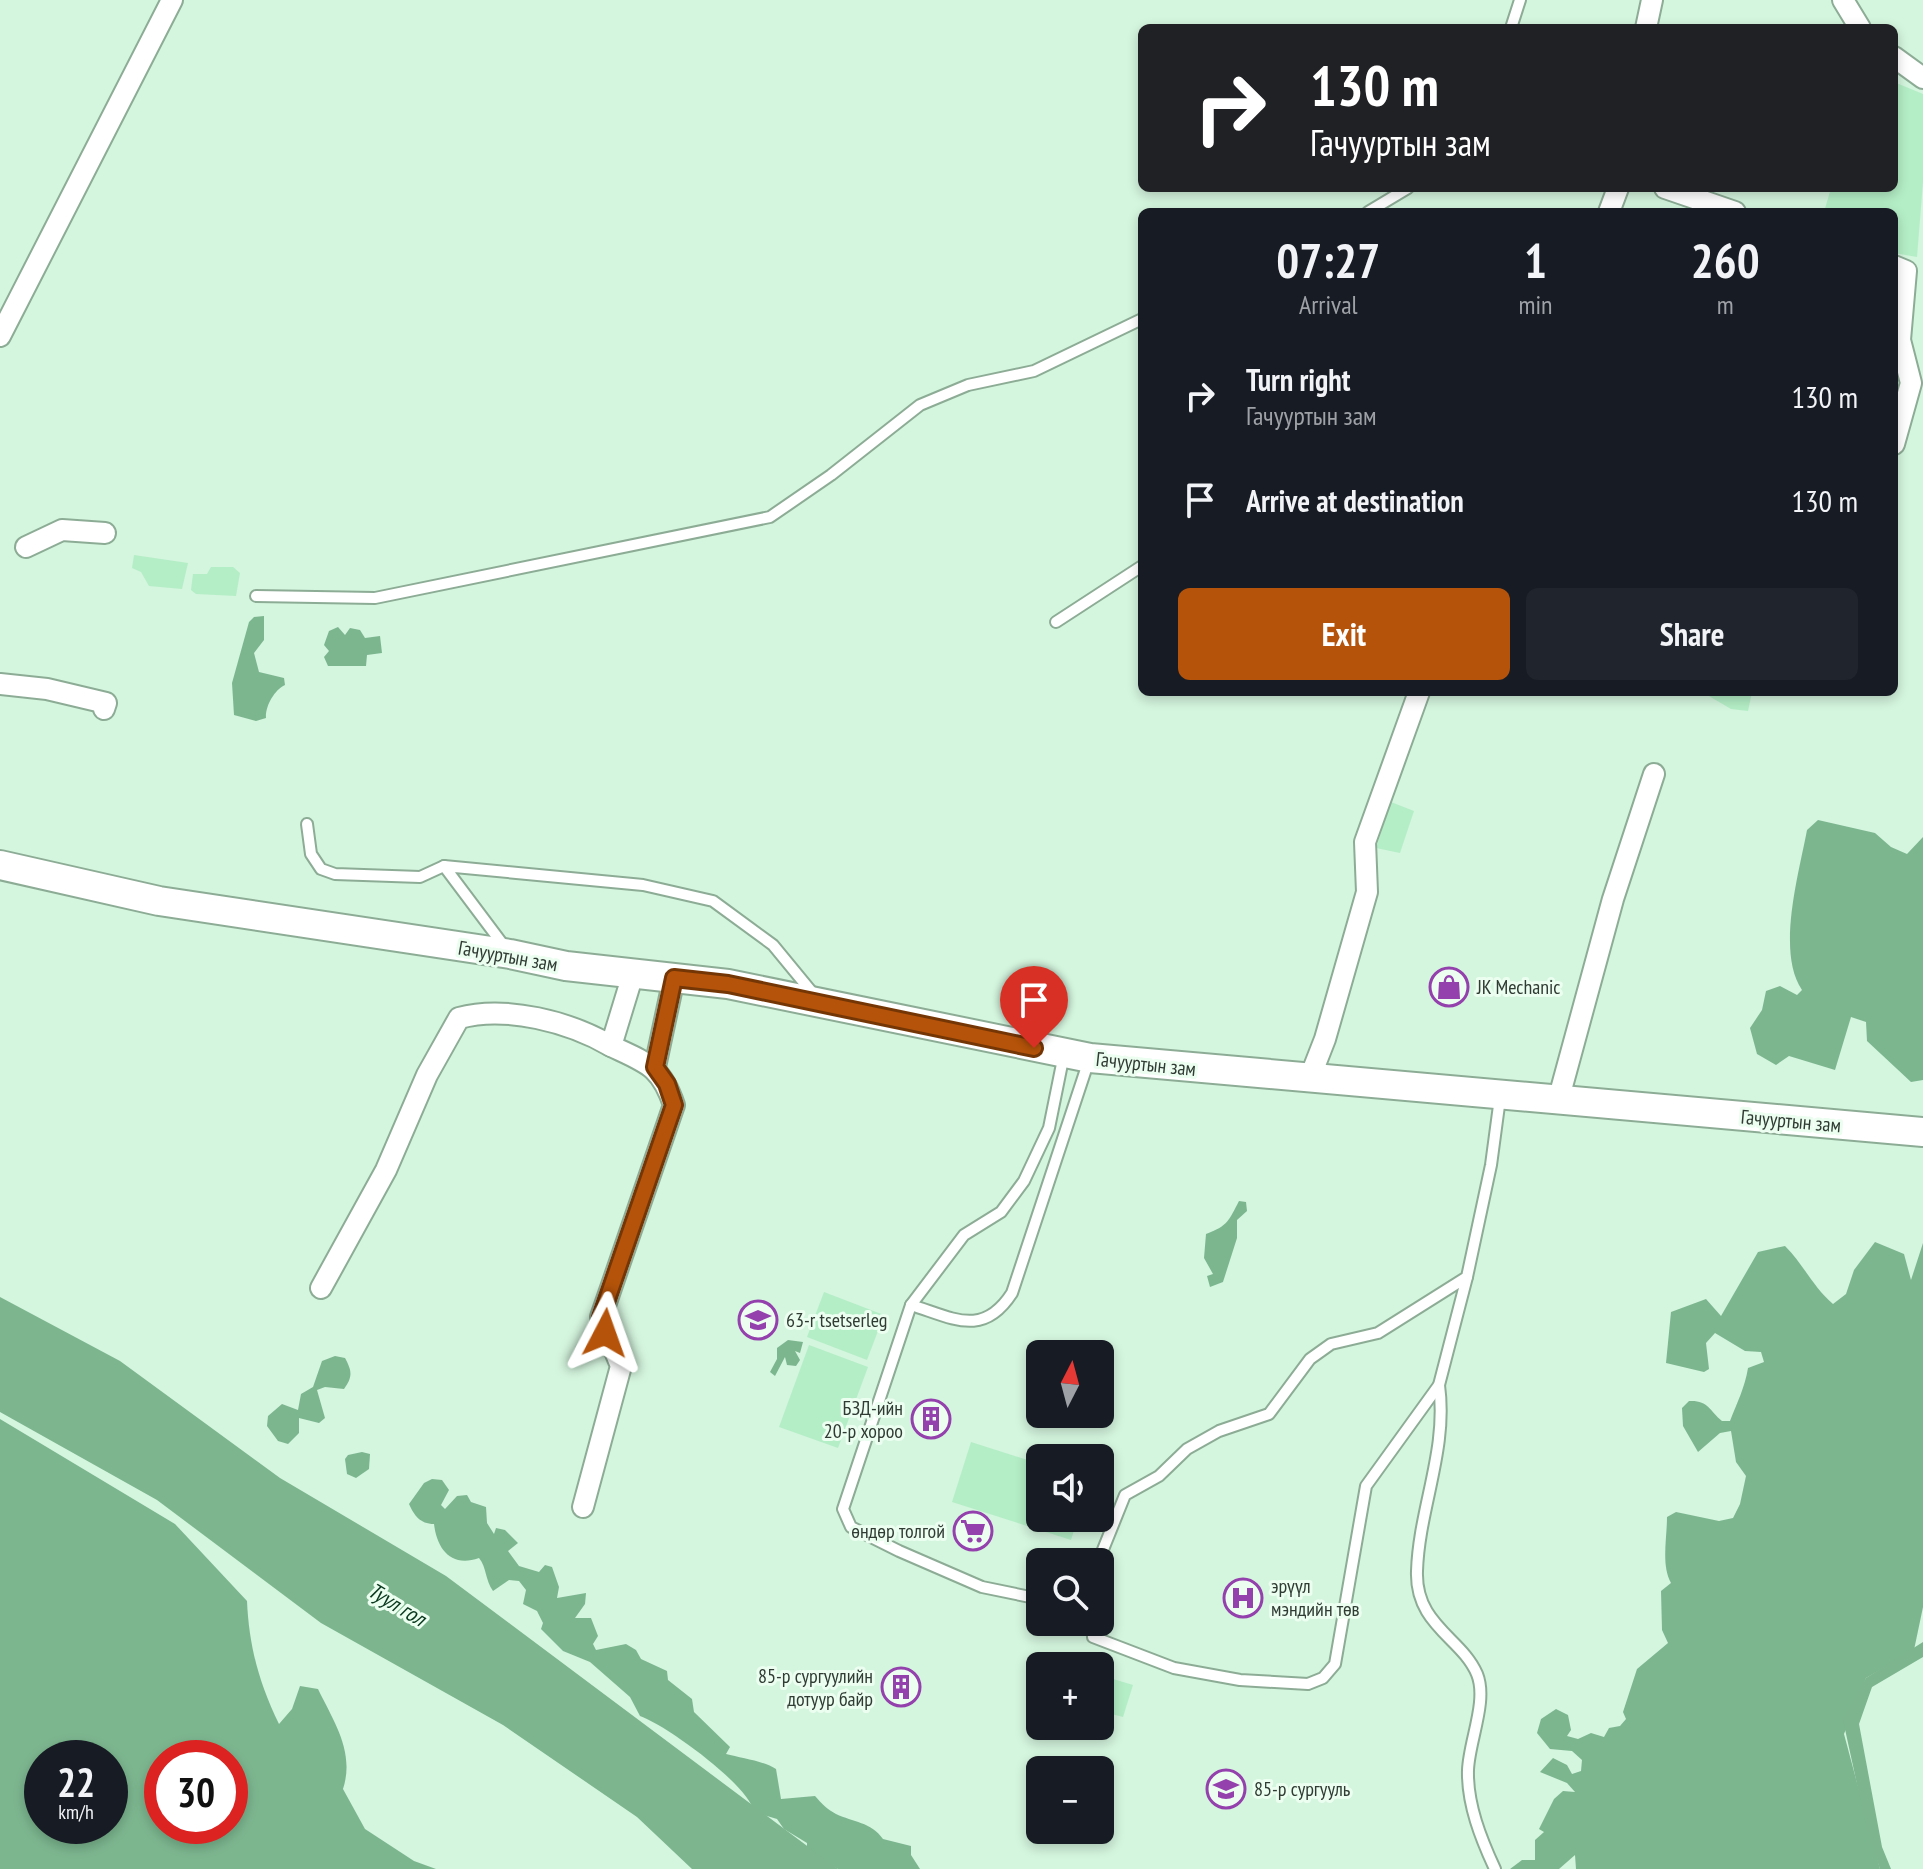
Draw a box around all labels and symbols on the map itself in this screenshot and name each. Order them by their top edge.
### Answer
street label: Гачууртын зам [456,934,560,978]
pin [1000,966,1068,1048]
shop icon: JK Mechanic [1428,966,1470,1008]
place label: JK Mechanic [1476,974,1560,1000]
street label: Гачууртын зам [1095,1046,1197,1082]
street label: Гачууртын зам [1740,1104,1842,1138]
position arrow [563,1291,647,1375]
school or university icon: 63-r tsetserleg [737,1299,779,1341]
place label: 63-r tsetserleg [786,1307,887,1333]
north arrow [1026,1340,1114,1428]
place label: БЗД-ийн 20-р хороо [824,1395,903,1444]
building icon: БЗД-ийн 20-р хороо [910,1398,952,1440]
supermarket icon: өндөр толгой [952,1510,994,1552]
place label: өндөр толгой [851,1518,945,1544]
place label: эрүүл мэндийн төв [1271,1573,1360,1622]
water label: Туул гол [363,1576,433,1633]
hospital icon: эрүүл мэндийн төв [1222,1577,1264,1619]
place label: 85-р сургуулийн дотуур байр [758,1663,873,1712]
building icon: 85-р сургуулийн дотуур байр [880,1666,922,1708]
speed limit sign: 30 [144,1740,248,1844]
school or university icon: 85-р сургууль [1205,1768,1247,1810]
place label: 85-р сургууль [1254,1776,1351,1802]

